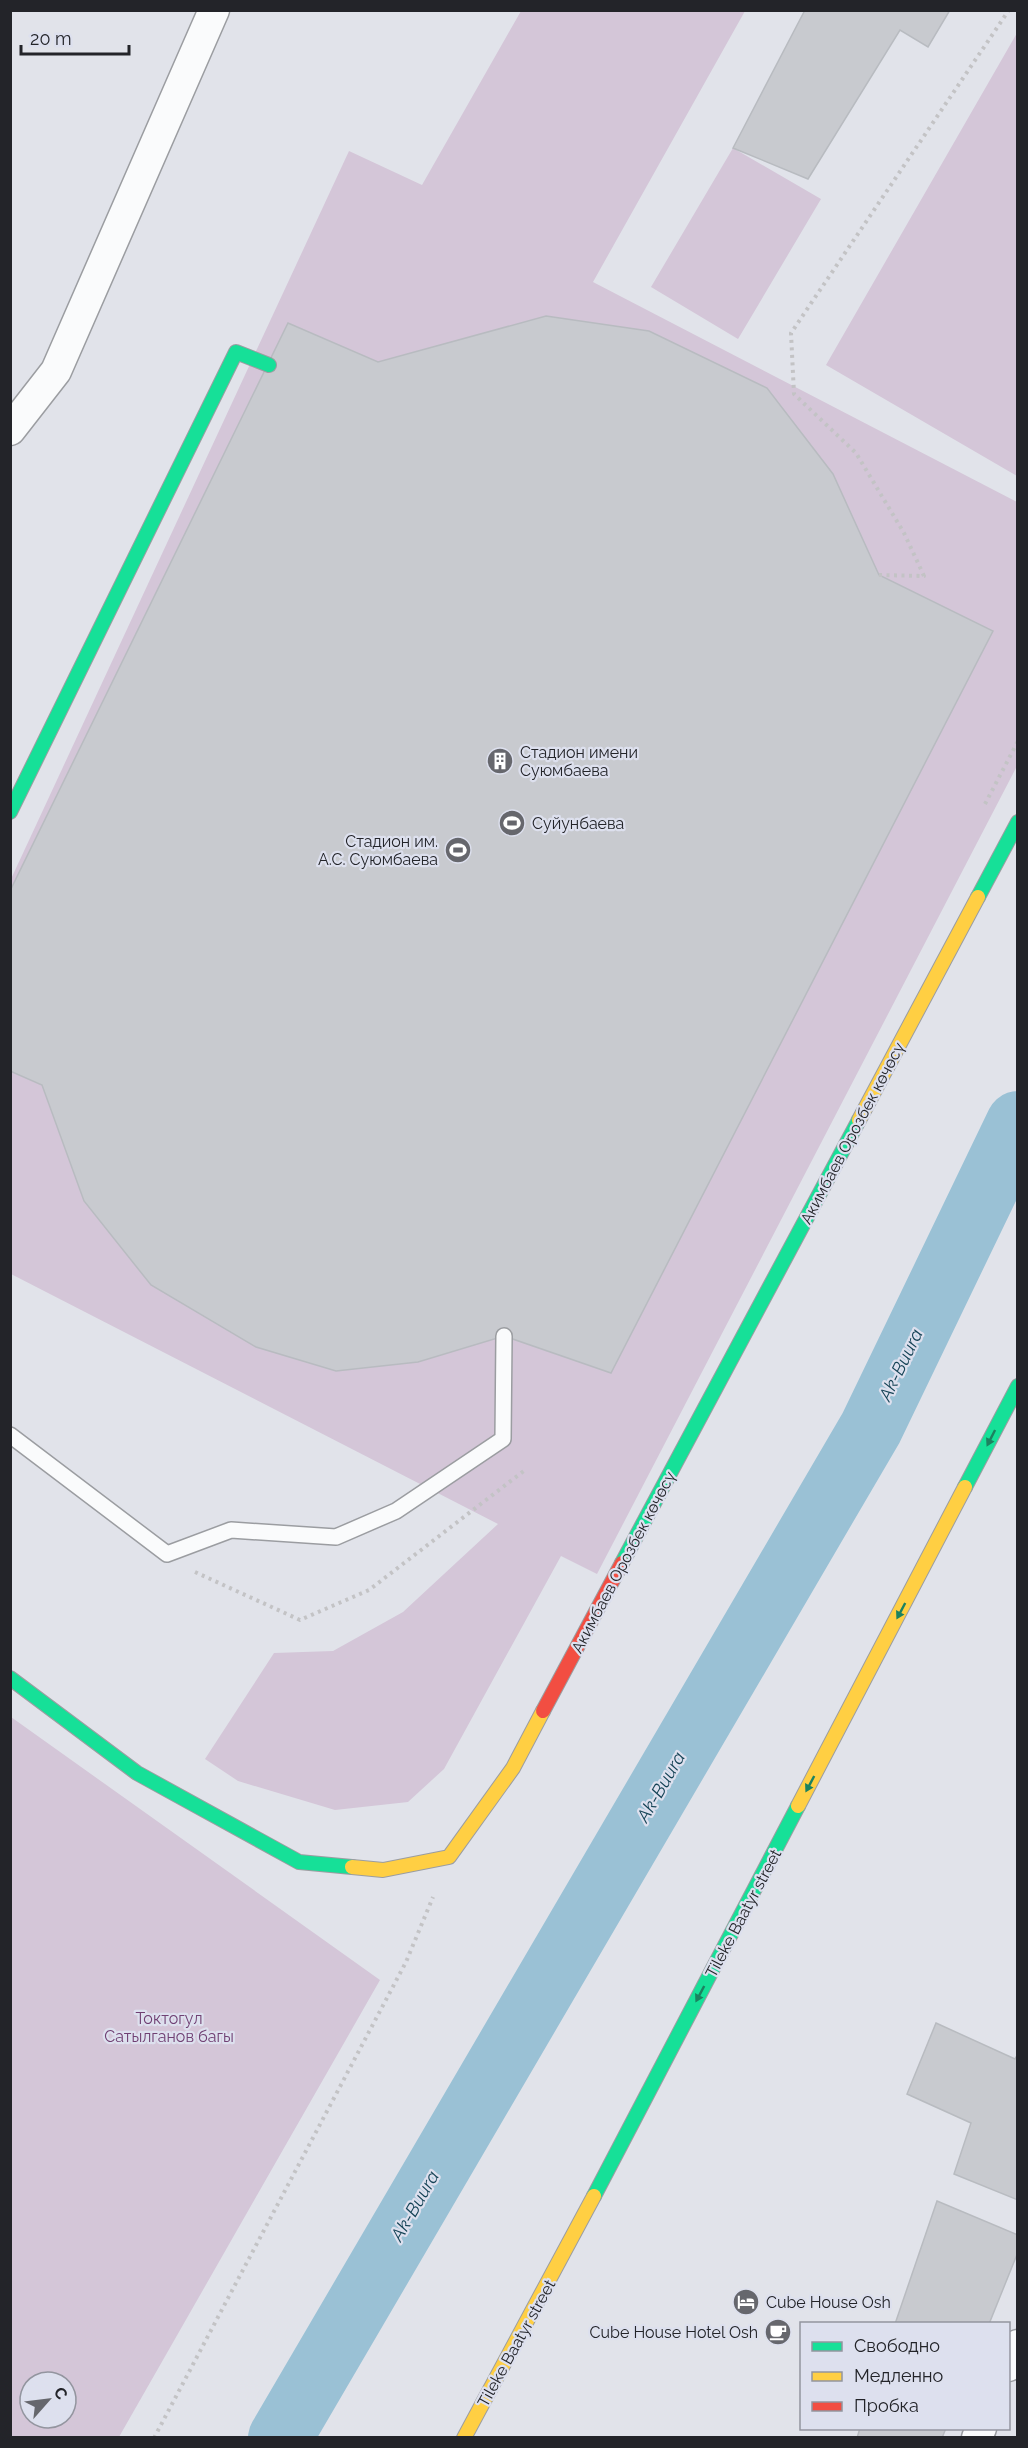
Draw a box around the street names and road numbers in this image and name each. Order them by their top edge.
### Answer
street label: Акимбаев Орозбек көчөсү [796,1039,909,1227]
street label: Акимбаев Орозбек көчөсү [567,1468,680,1656]
street label: Tileke Baatyr street [702,1845,786,1981]
street label: Tileke Baatyr street [474,2276,560,2410]

